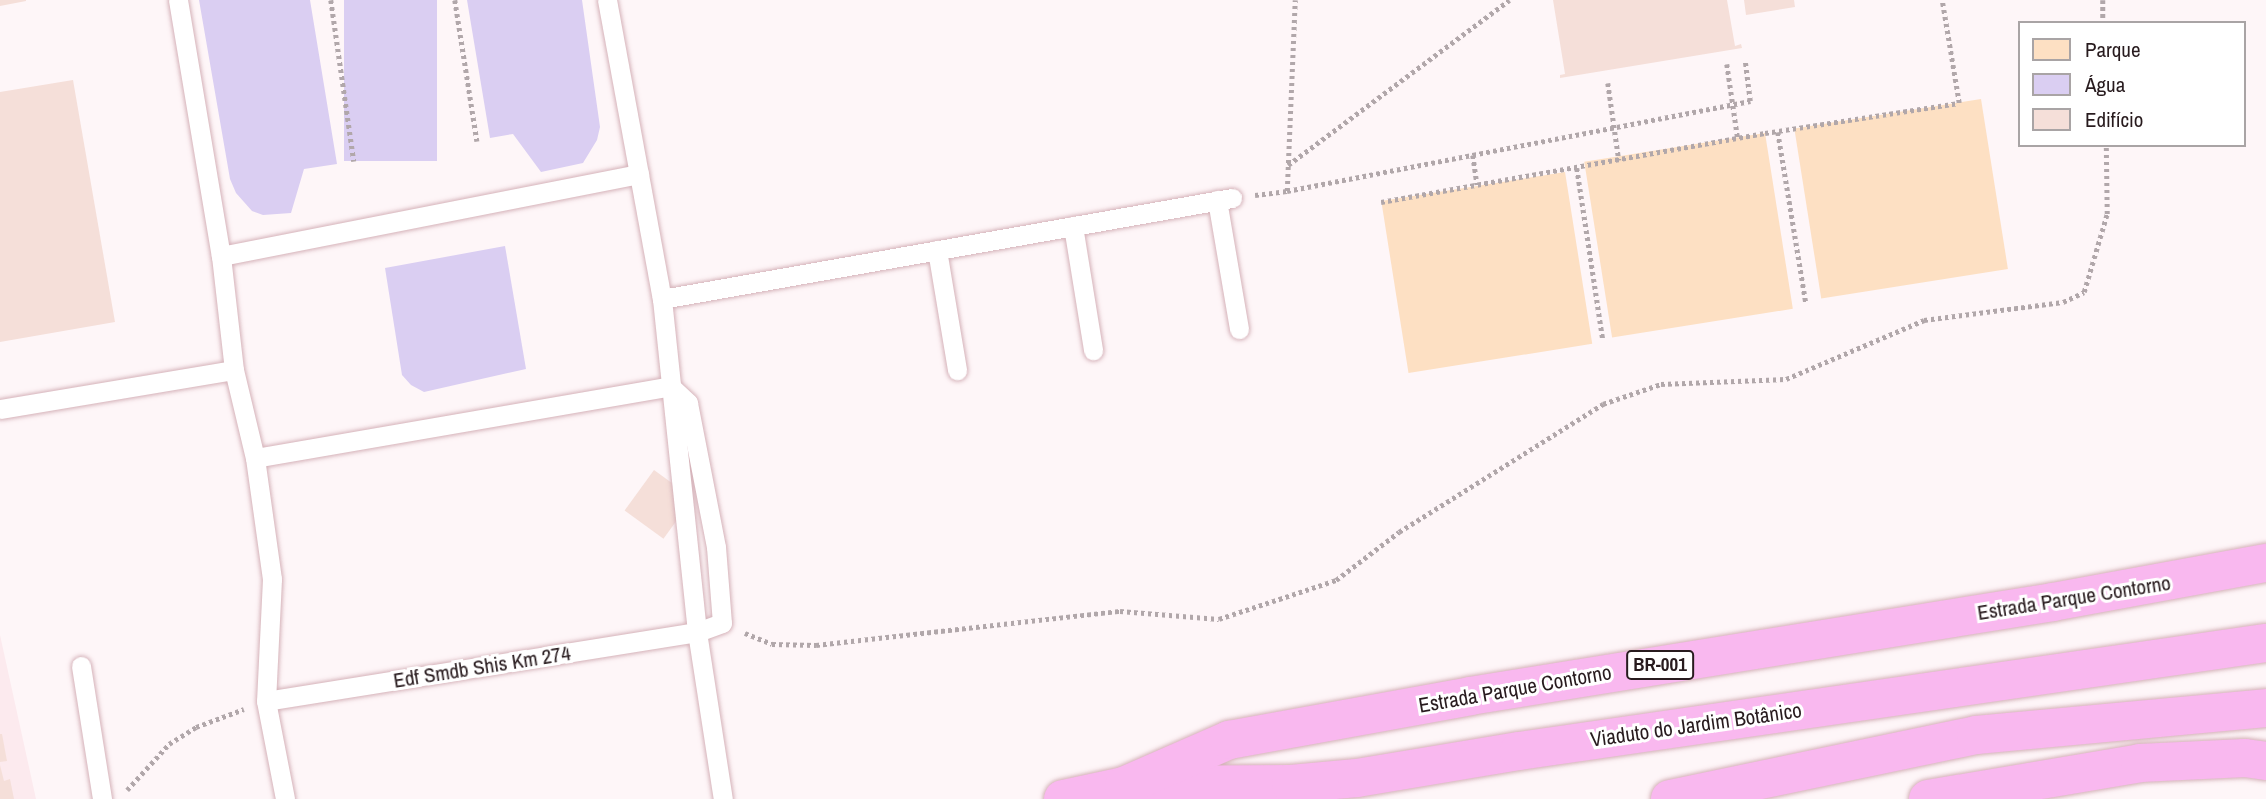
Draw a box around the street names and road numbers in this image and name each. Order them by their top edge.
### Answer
street label: Estrada Parque Contorno [1976,570,2172,626]
street label: Edf Smdb Shis Km 274 [392,641,572,693]
road number: BR-001 [1625,650,1695,680]
street label: Estrada Parque Contorno [1417,660,1613,718]
street label: Viaduto do Jardim Botânico [1589,698,1803,752]

